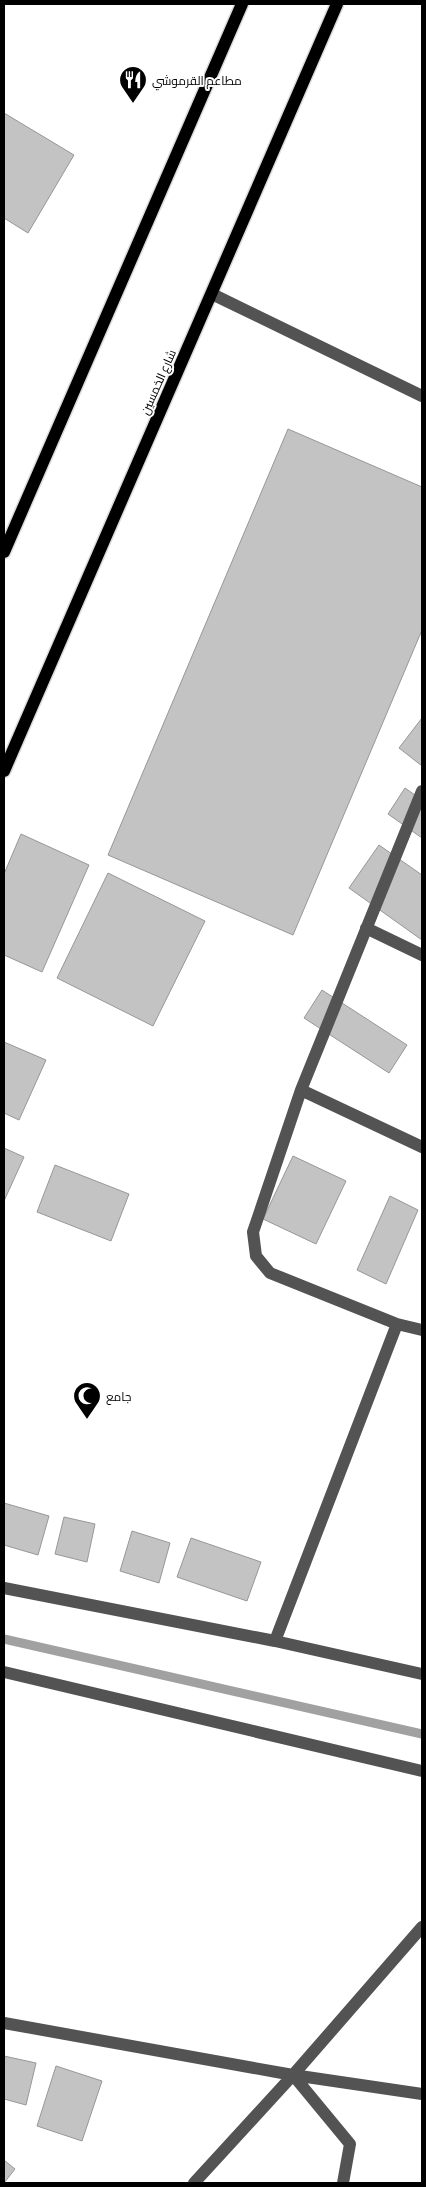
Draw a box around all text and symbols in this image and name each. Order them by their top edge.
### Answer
restaurant icon: مطاعم القرموشي [118,65,148,104]
place label: مطاعم القرموشي [152,73,242,91]
street label: شارع الخمسين [137,347,180,417]
mosque icon: جامع [72,1381,102,1420]
place label: جامع [106,1389,131,1405]

